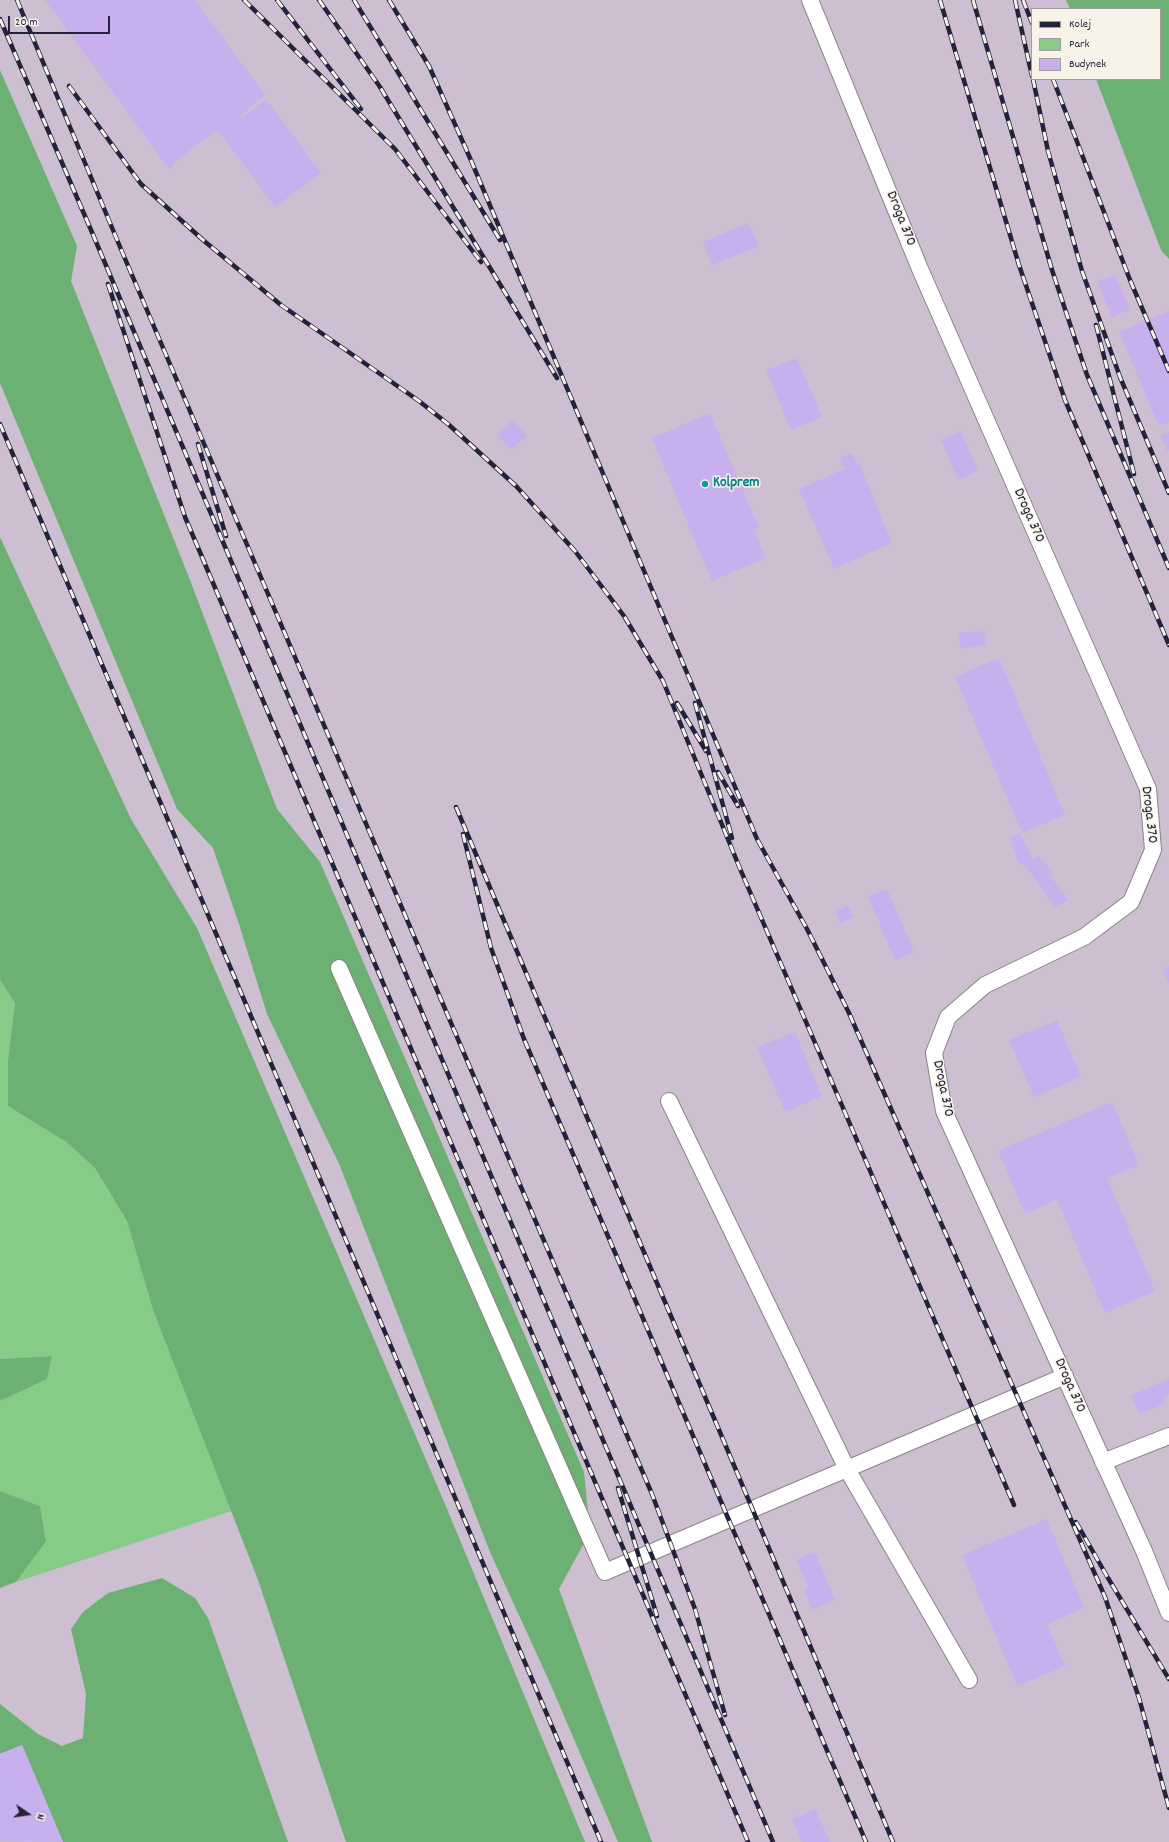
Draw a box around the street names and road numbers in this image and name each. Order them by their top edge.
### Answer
street label: Droga 370 [881,189,919,249]
street label: Droga 370 [1008,486,1048,546]
street label: Droga 370 [1136,785,1160,845]
street label: Droga 370 [927,1059,957,1119]
street label: Droga 370 [1049,1356,1089,1416]

